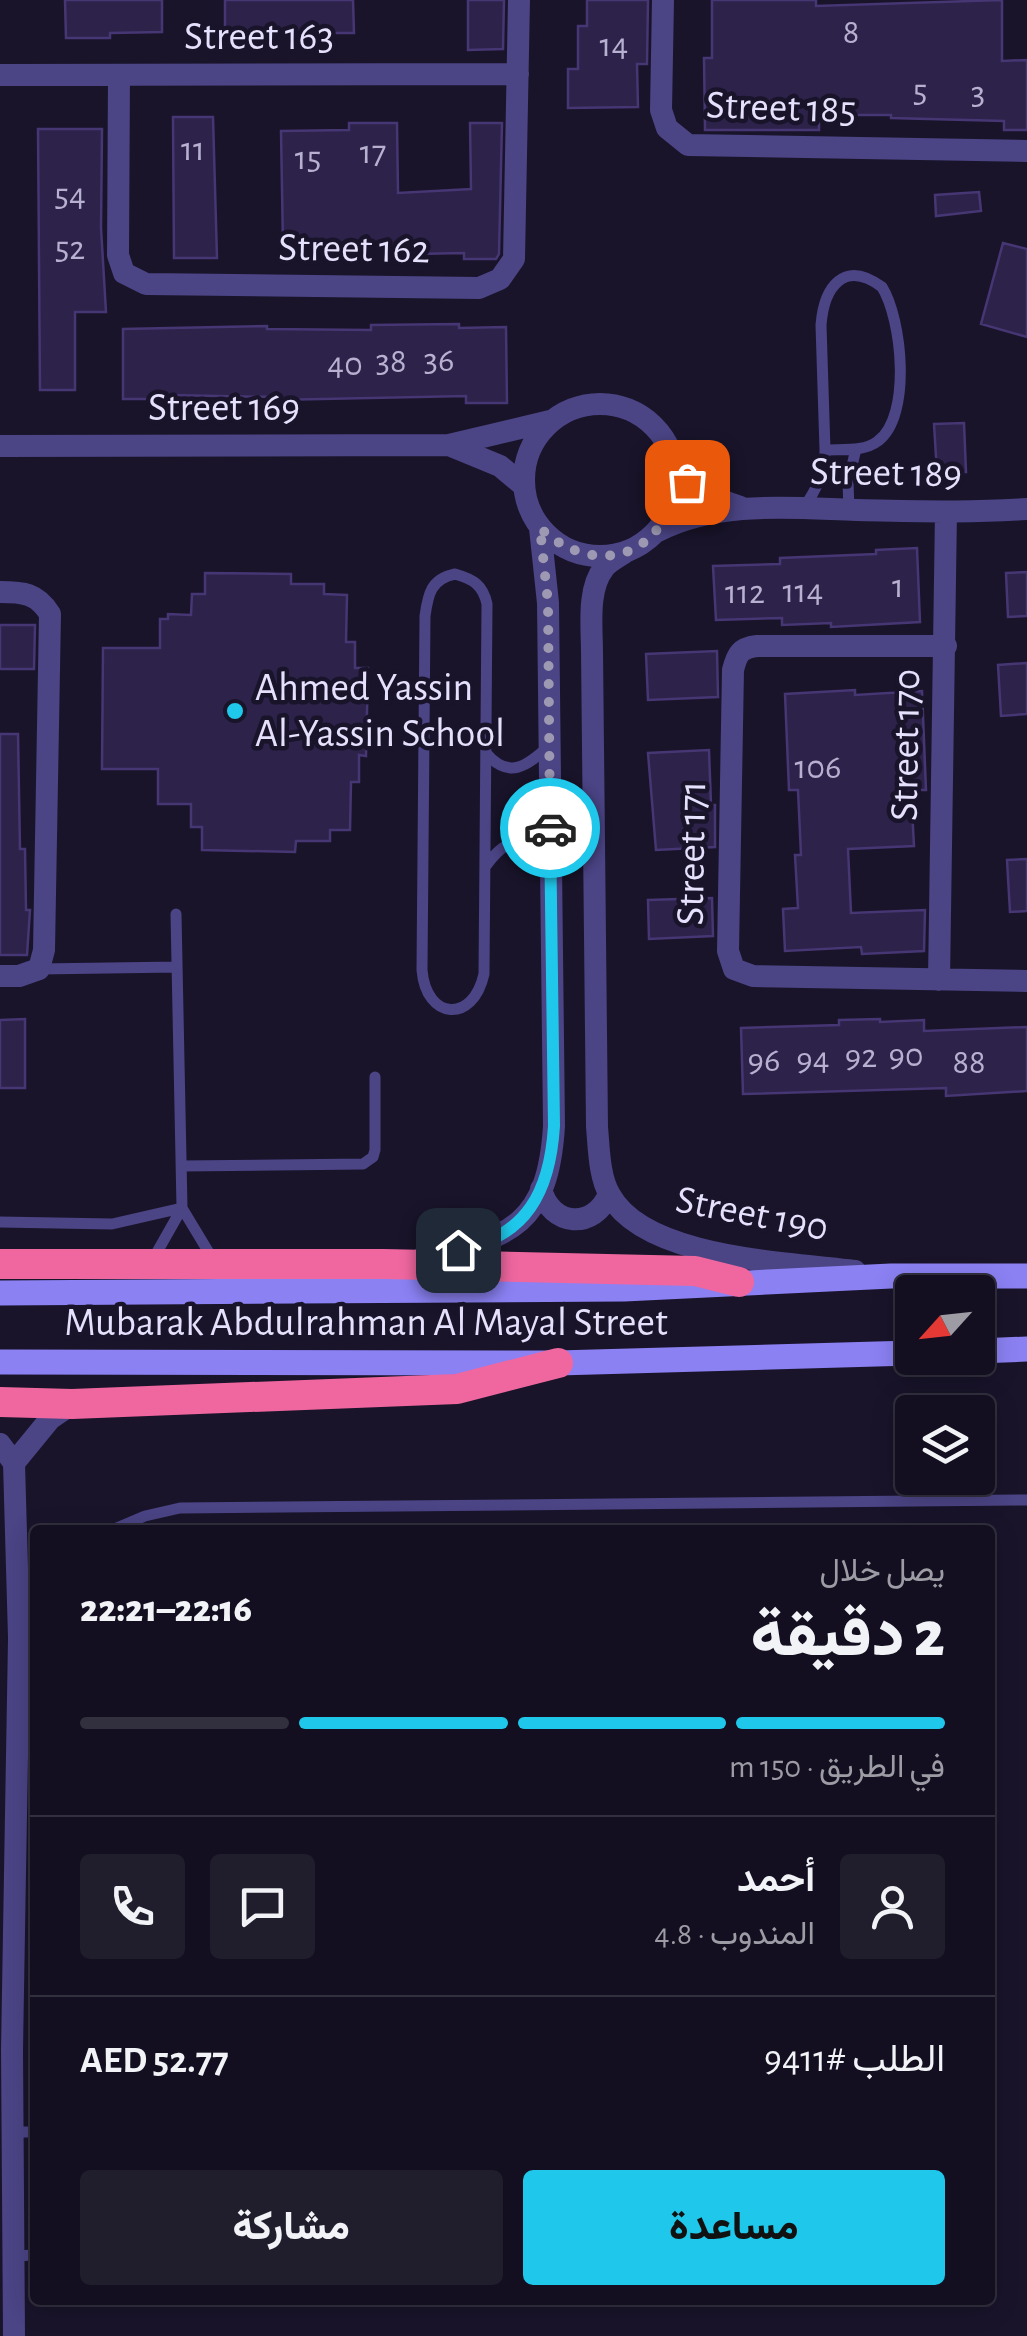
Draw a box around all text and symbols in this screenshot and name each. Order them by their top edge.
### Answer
house number: 8 [843,15,859,50]
street label: Street 163 [184,17,334,57]
house number: 14 [600,28,628,63]
house number: 5 [913,74,927,109]
house number: 3 [971,76,985,111]
street label: Street 185 [705,85,857,131]
house number: 11 [181,132,205,167]
house number: 17 [360,135,386,170]
house number: 15 [295,141,321,176]
house number: 54 [54,178,86,213]
street label: Street 162 [278,228,430,270]
house number: 52 [55,231,85,266]
house number: 36 [424,343,454,378]
house number: 38 [375,344,407,379]
house number: 40 [327,347,363,382]
street label: Street 169 [148,388,300,428]
pin [645,440,730,525]
street label: Street 189 [810,452,962,494]
icon: bag [660,455,715,510]
house number: 1 [892,569,904,604]
house number: 114 [783,574,823,609]
house number: 112 [725,575,765,610]
place label: Ahmed Yassin Al-Yassin School [255,668,505,754]
street label: Street 170 [885,668,927,822]
marker: Ahmed Yassin Al-Yassin School [224,700,246,722]
house number: 106 [795,750,841,785]
courier [500,778,600,878]
street label: Street 171 [671,780,713,926]
icon: car [523,801,578,856]
house number: 90 [889,1038,923,1073]
house number: 92 [845,1039,877,1074]
house number: 94 [796,1042,830,1077]
house number: 96 [748,1043,780,1078]
house number: 88 [952,1045,986,1080]
street label: Street 190 [672,1180,832,1248]
pin [416,1208,501,1293]
icon: home [431,1223,486,1278]
north arrow [895,1275,995,1375]
map controls [895,1275,995,1495]
street label: Mubarak Abdulrahman Al Mayal Street [64,1303,668,1343]
button: layers [895,1395,995,1495]
text: يصل خلال [820,1555,945,1587]
text: 22:16–22:21 [80,1591,252,1629]
text: 2 دقيقة [751,1603,945,1668]
text: في الطريق · 150 m [729,1751,945,1783]
button: phone [80,1854,185,1959]
button: chat [210,1854,315,1959]
button: person [840,1854,945,1959]
text: أحمد [737,1861,815,1899]
text: المندوب · 4.8 [654,1918,815,1950]
text: الطلب #9411 [764,2041,945,2079]
text: AED 52.77 [80,2042,229,2080]
button: مشاركة [80,2170,503,2285]
button: مساعدة [523,2170,945,2285]

